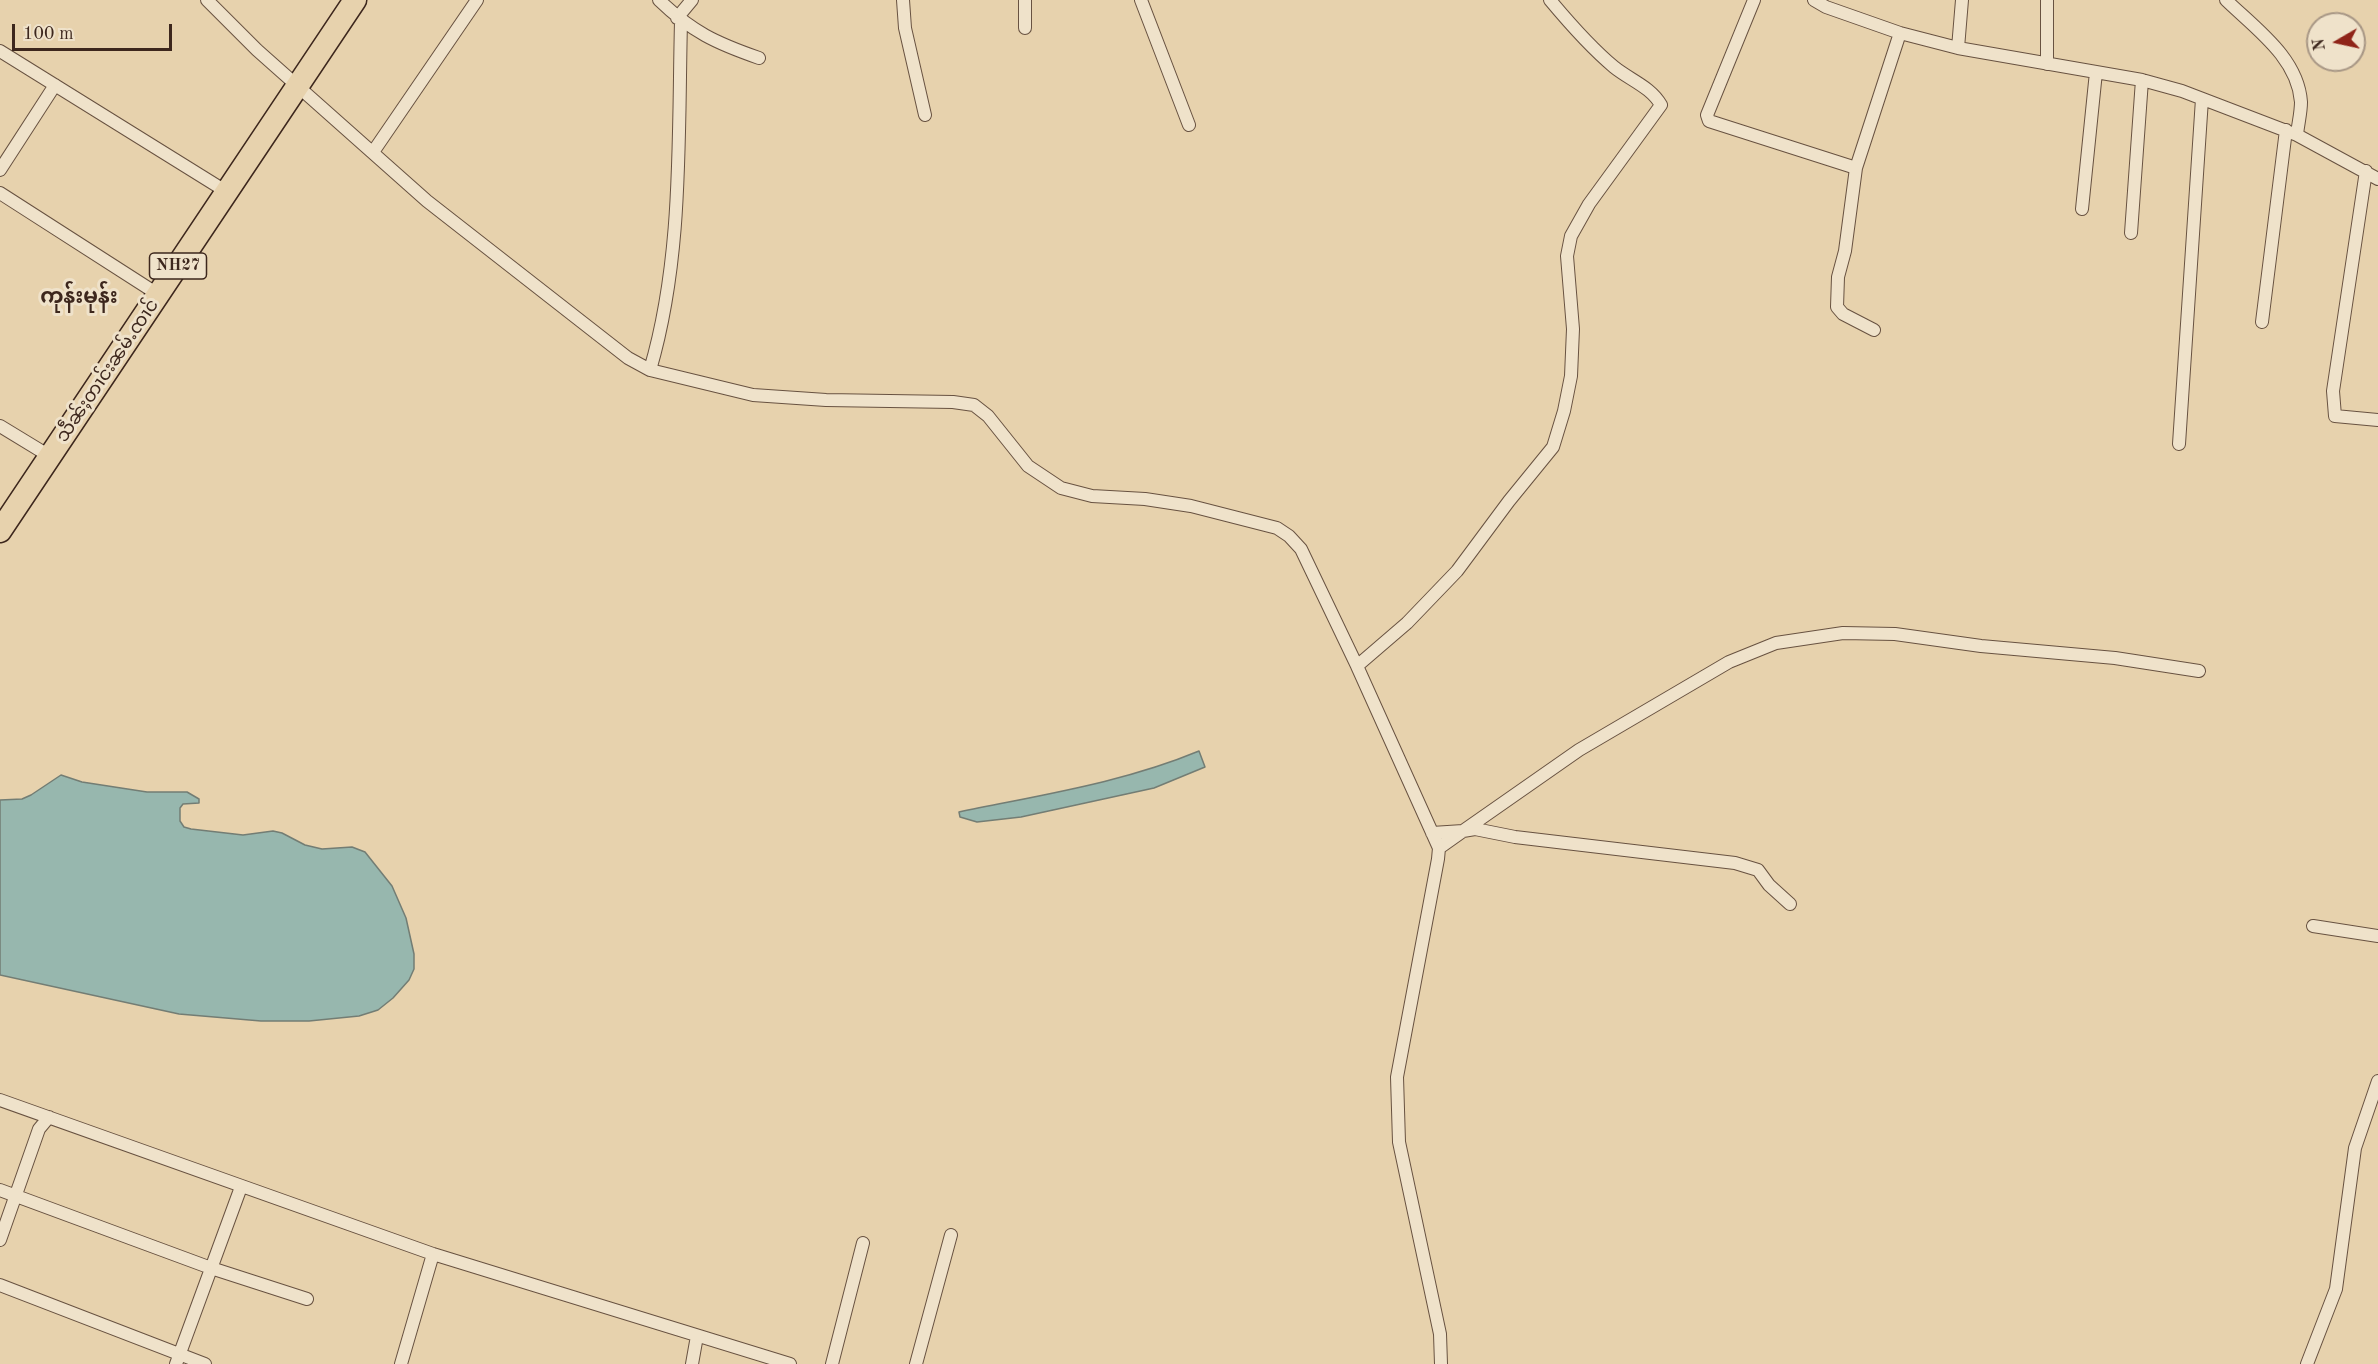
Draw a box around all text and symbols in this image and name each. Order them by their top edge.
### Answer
scale bar [15,12,176,50]
north arrow [2306,12,2366,72]
text: 100 m [23,25,74,43]
text: N [2311,37,2329,52]
road number: NH27 [150,253,207,279]
district label: ကုန်းမုန်း [40,284,118,310]
street label: သဵၼ်ႈတၢင်းၼမ်ႉၸၢင် [52,295,164,447]

